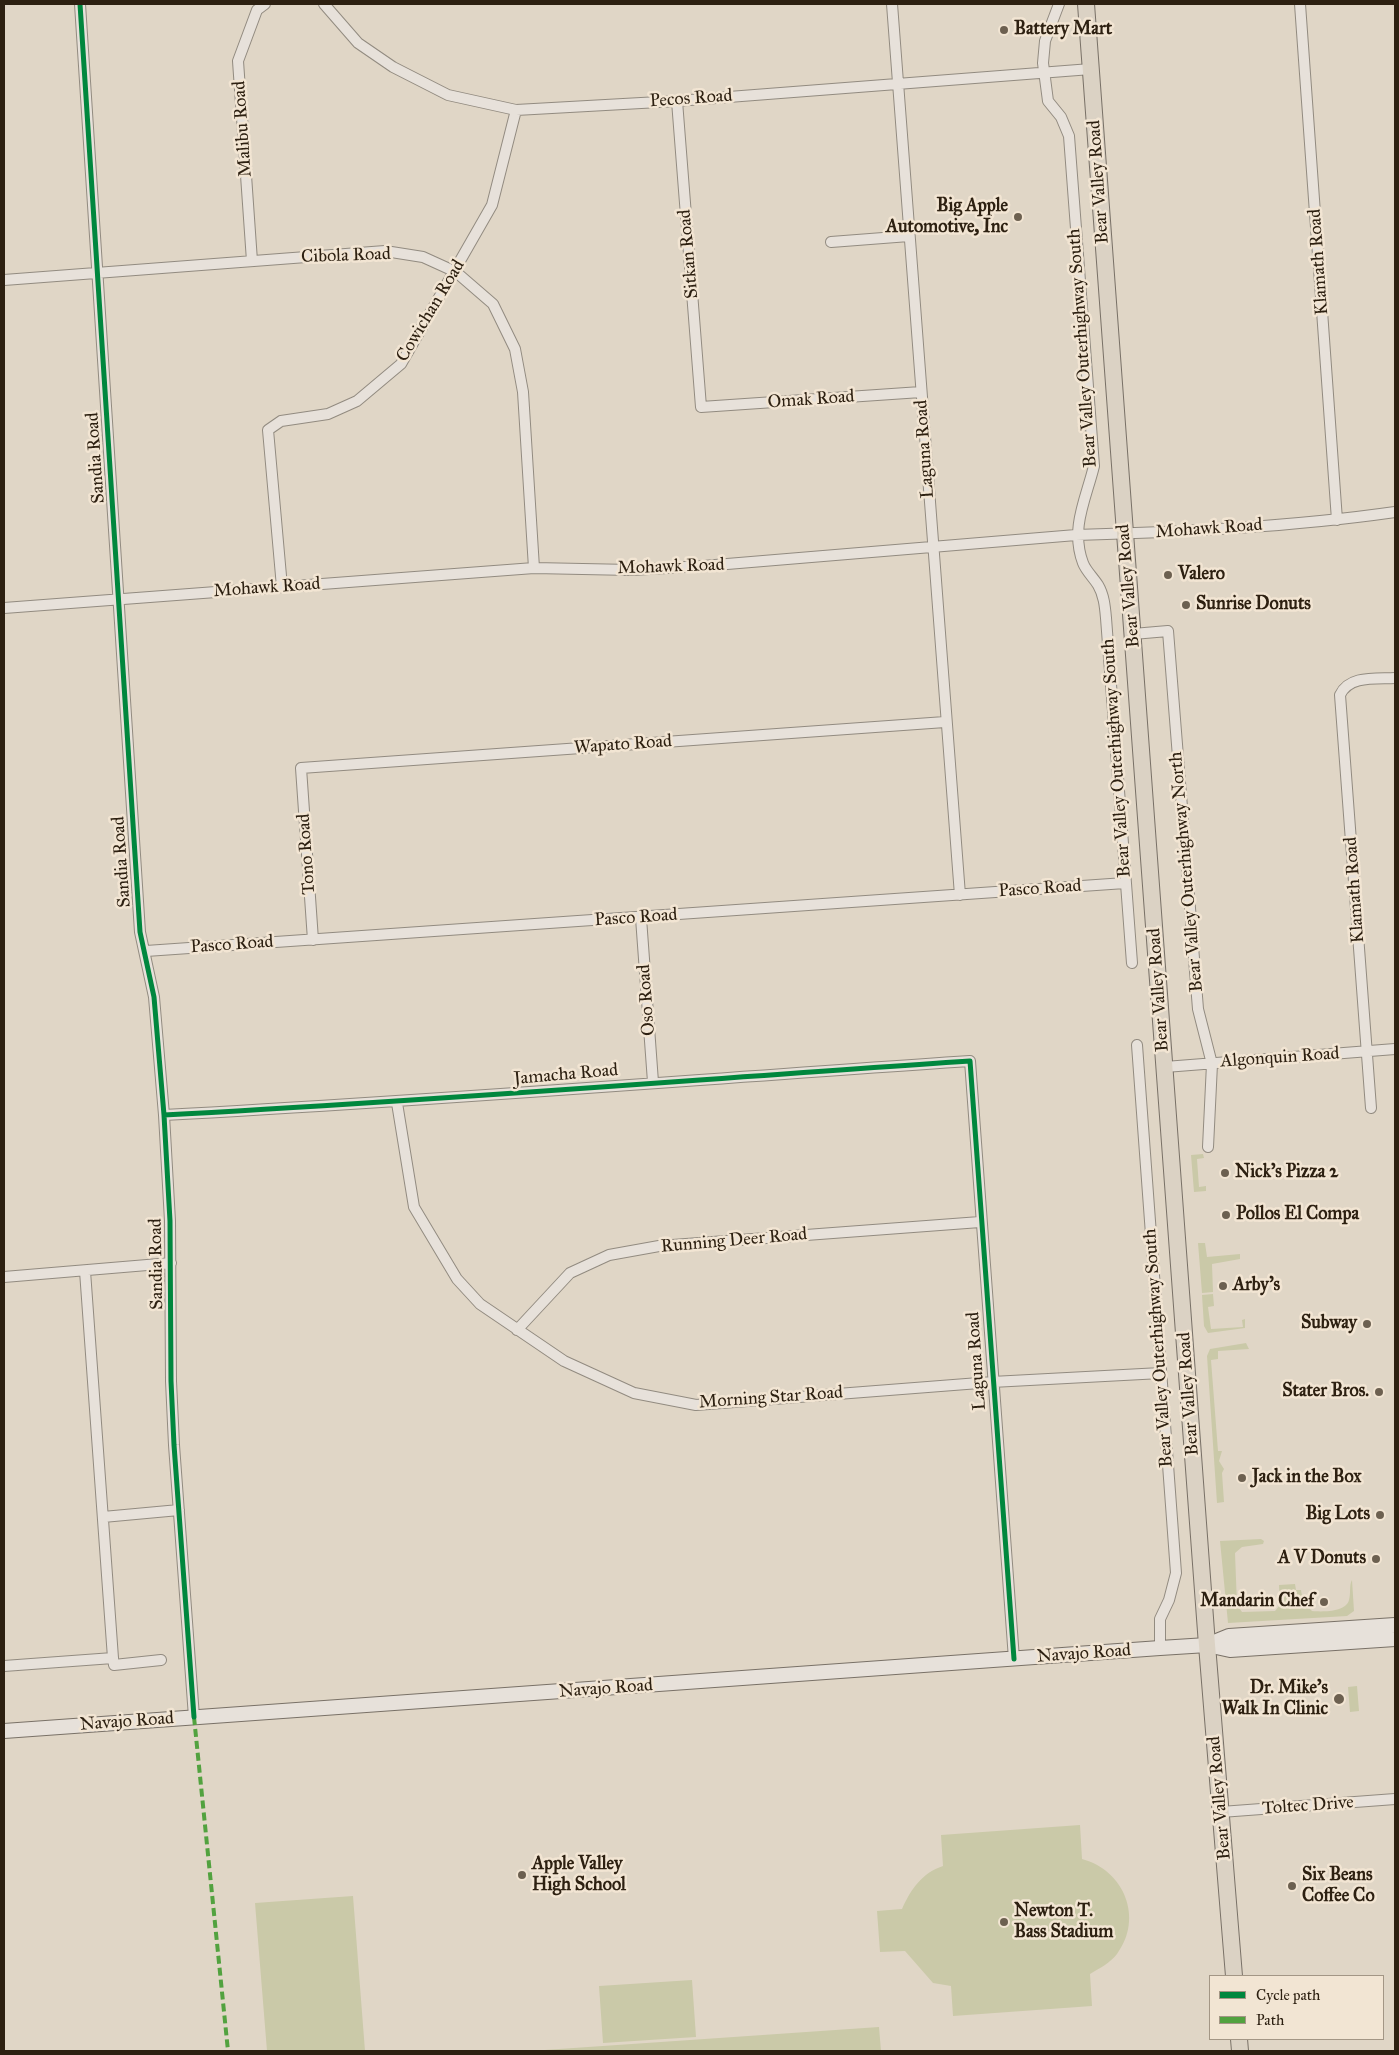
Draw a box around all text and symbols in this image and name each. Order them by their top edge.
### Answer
place label: Battery Mart [1014,19,1112,41]
marker: Battery Mart [998,24,1010,36]
street label: Malibu Road [229,80,257,178]
street label: Pecos Road [649,85,733,113]
street label: Bear Valley Road [1084,119,1114,245]
place label: Big Apple Automotive, Inc [886,196,1008,238]
street label: Sitkan Road [674,208,704,300]
street label: Klamath Road [1305,208,1333,316]
marker: Big Apple Automotive, Inc [1012,211,1024,223]
street label: Bear Valley Outerhighway South [1064,228,1102,468]
street label: Cibola Road [301,244,391,268]
street label: Cowichan Road [392,256,470,366]
street label: Omak Road [767,386,855,414]
street label: Laguna Road [911,399,939,499]
street label: Sandia Road [82,412,110,504]
street label: Mohawk Road [1155,514,1263,544]
street label: Bear Valley Road [1113,523,1145,649]
street label: Mohawk Road [617,554,725,580]
place label: Valero [1178,564,1225,586]
marker: Valero [1162,569,1174,581]
street label: Mohawk Road [213,573,321,603]
place label: Sunrise Donuts [1196,594,1311,616]
marker: Sunrise Donuts [1180,599,1192,611]
street label: Bear Valley Outerhighway South [1098,638,1136,878]
street label: Wapato Road [573,731,673,759]
street label: Bear Valley Outerhighway North [1166,751,1208,993]
street label: Tono Road [293,813,321,895]
street label: Sandia Road [108,816,136,908]
street label: Klamath Road [1341,836,1369,944]
street label: Pasco Road [998,875,1082,903]
street label: Pasco Road [594,904,678,932]
street label: Bear Valley Road [1144,927,1174,1053]
street label: Pasco Road [190,931,274,959]
street label: Oso Road [634,963,660,1037]
street label: Algonquin Road [1220,1043,1340,1073]
street label: Jamacha Road [513,1060,619,1090]
place label: Nick's Pizza 2 [1235,1162,1338,1184]
marker: Nick's Pizza 2 [1219,1167,1231,1179]
place label: Pollos El Compa [1236,1204,1359,1226]
marker: Pollos El Compa [1220,1209,1232,1221]
street label: Sandia Road [145,1218,169,1310]
street label: Running Deer Road [660,1224,808,1258]
street label: Bear Valley Outerhighway South [1140,1228,1178,1468]
place label: Arby's [1233,1275,1280,1297]
marker: Arby's [1217,1280,1229,1292]
street label: Laguna Road [963,1311,991,1411]
place label: Subway [1301,1313,1357,1335]
marker: Subway [1361,1318,1373,1330]
street label: Bear Valley Road [1174,1331,1204,1457]
place label: Stater Bros. [1282,1381,1369,1403]
street label: Morning Star Road [698,1382,844,1414]
marker: Stater Bros. [1373,1386,1385,1398]
place label: Jack in the Box [1252,1467,1362,1489]
marker: Jack in the Box [1236,1472,1248,1484]
place label: Big Lots [1306,1504,1370,1526]
marker: Big Lots [1374,1509,1386,1521]
place label: A V Donuts [1278,1548,1366,1570]
marker: A V Donuts [1370,1553,1382,1565]
place label: Mandarin Chef [1200,1591,1314,1613]
marker: Mandarin Chef [1318,1596,1330,1608]
street label: Navajo Road [1036,1640,1132,1668]
street label: Navajo Road [558,1675,654,1703]
place label: Dr. Mike's Walk In Clinic [1221,1678,1328,1720]
marker: Dr. Mike's Walk In Clinic [1332,1692,1346,1706]
street label: Navajo Road [79,1708,175,1736]
street label: Bear Valley Road [1204,1735,1236,1861]
street label: Toltec Drive [1262,1792,1354,1820]
place label: Apple Valley High School [532,1854,626,1896]
place label: Six Beans Coffee Co [1302,1865,1375,1908]
marker: Apple Valley High School [516,1869,528,1881]
marker: Six Beans Coffee Co [1286,1880,1298,1892]
place label: Newton T. Bass Stadium [1014,1901,1113,1944]
marker: Newton T. Bass Stadium [998,1916,1010,1928]
legend [1209,1975,1384,2040]
text: Cycle path [1256,1986,1320,2004]
text: Path [1256,2011,1284,2029]

